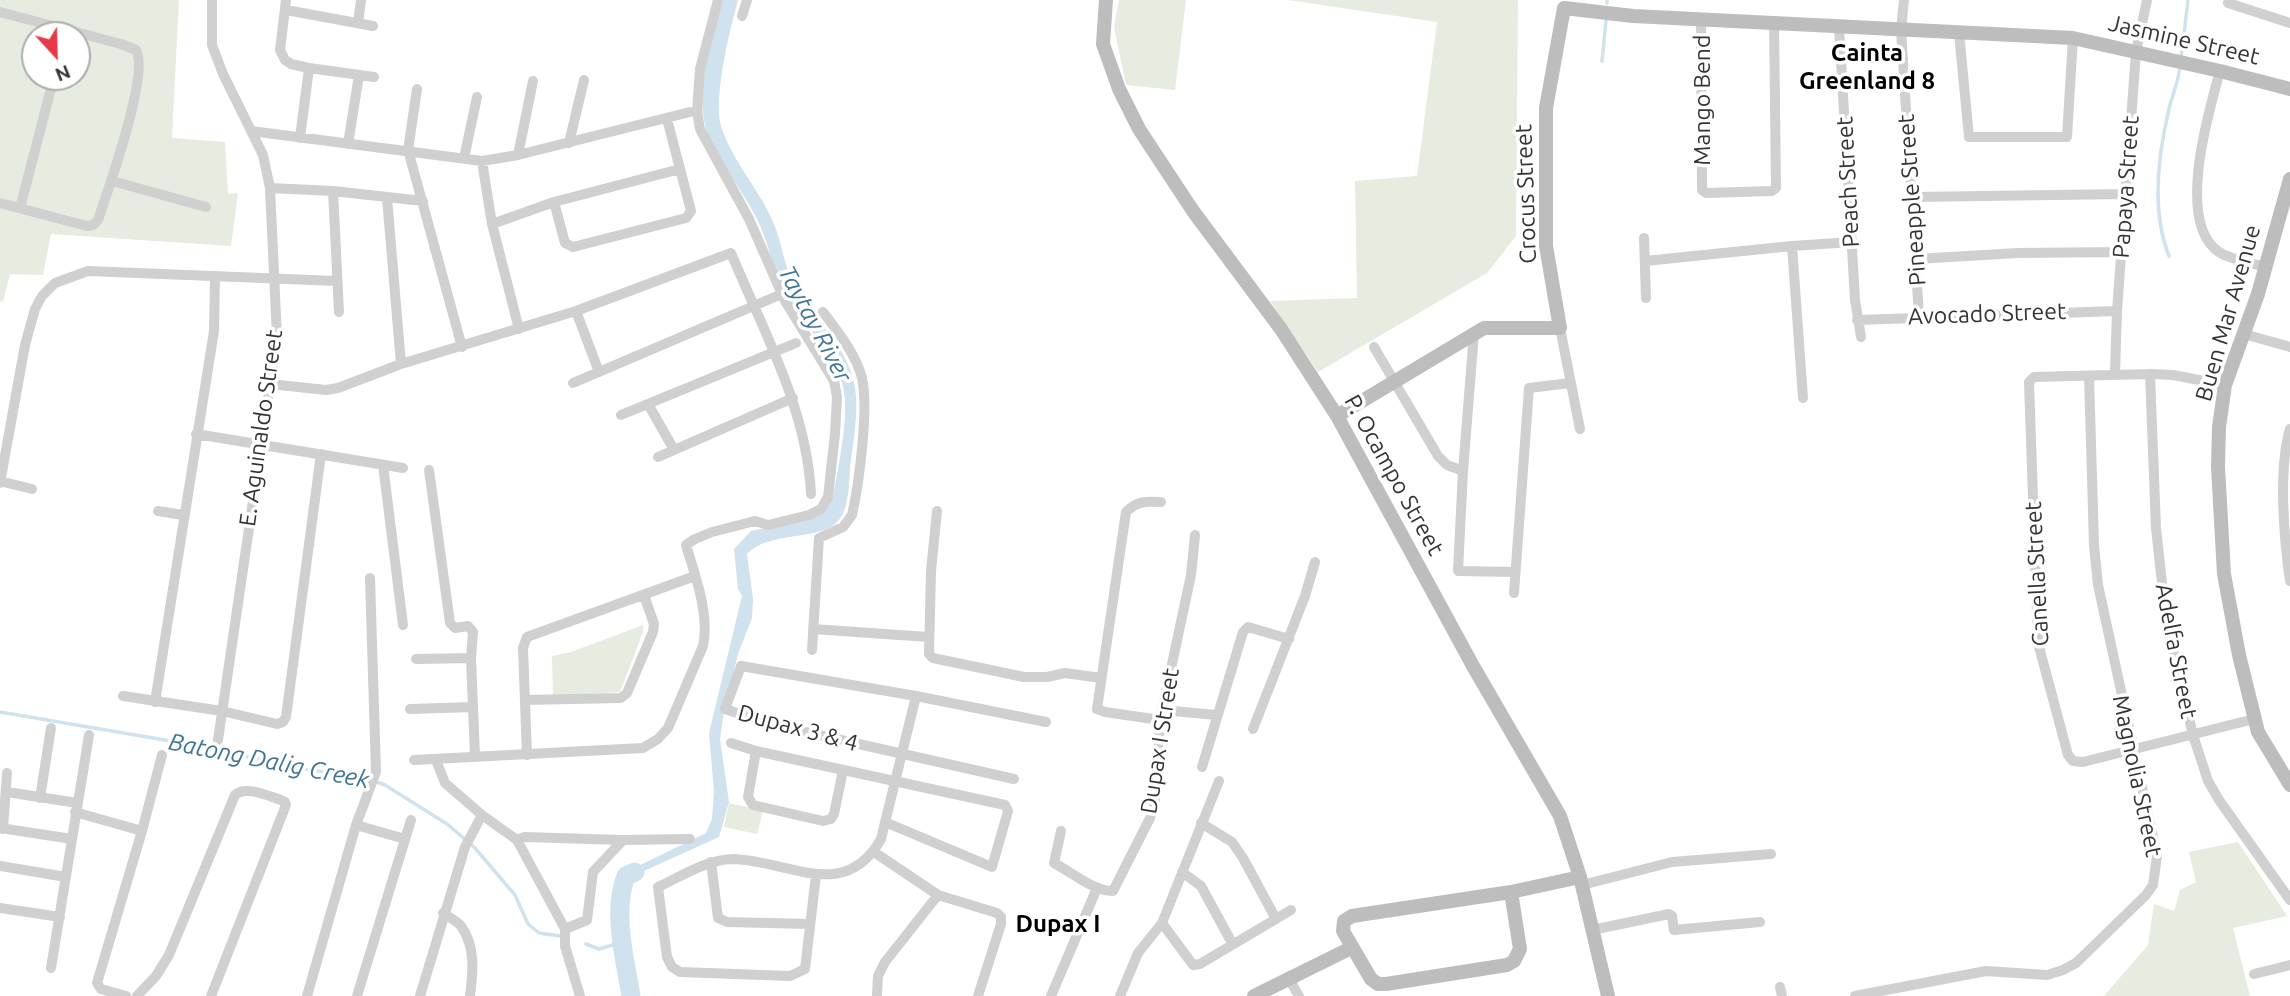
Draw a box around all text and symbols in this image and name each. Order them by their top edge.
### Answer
street label: Jasmine Street [2106,9,2262,71]
north arrow [21,21,91,91]
street label: Mango Bend [1688,35,1716,165]
district label: Cainta Greenland 8 [1799,39,1935,95]
text: N [52,61,74,86]
street label: Pineapple Street [1892,113,1932,287]
street label: Papaya Street [2107,115,2145,259]
street label: Peach Street [1831,116,1865,248]
street label: Crocus Street [1510,124,1542,264]
street label: Buen Mar Avenue [2190,222,2266,404]
water label: Taytay River [772,261,858,387]
street label: Avocado Street [1908,297,2066,331]
street label: E. Aguinaldo Street [234,328,288,528]
street label: P. Ocampo Street [1338,390,1450,560]
street label: Canella Street [2019,501,2055,647]
street label: Adelfa Street [2149,581,2203,721]
street label: Dupax I Street [1135,666,1185,816]
street label: Magnolia Street [2106,693,2168,859]
street label: Dupax 3 & 4 [735,699,861,757]
water label: Batong Dalig Creek [166,727,372,795]
district label: Dupax I [1016,910,1100,938]

